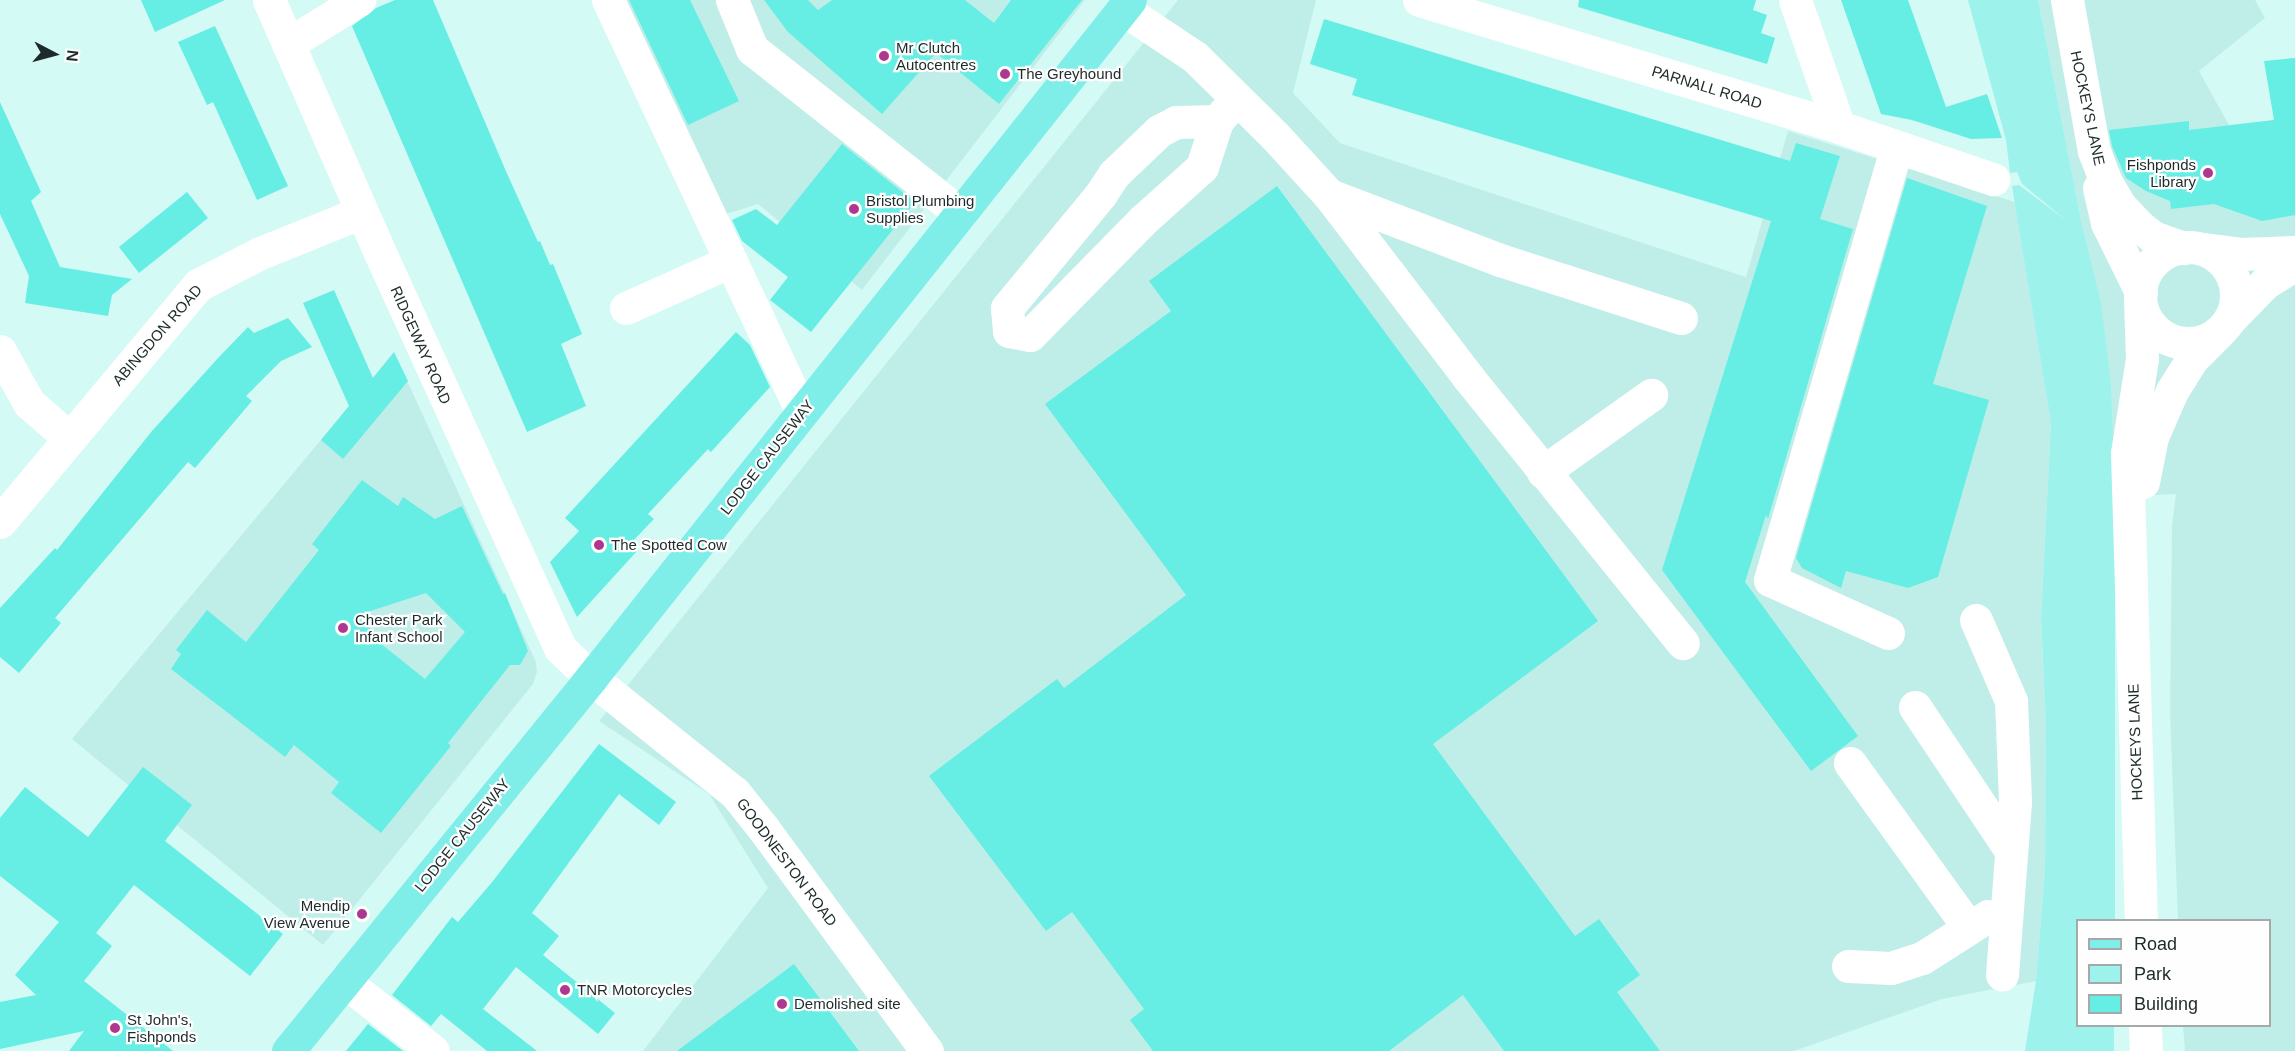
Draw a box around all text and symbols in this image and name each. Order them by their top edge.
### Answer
north arrow [24,24,84,84]
place label: Mr Clutch Autocentres [896,38,976,73]
text: N [63,49,81,63]
marker: Mr Clutch Autocentres [877,49,891,63]
street label: HOCKEYS LANE [2067,49,2109,167]
street label: PARNALL ROAD [1649,62,1765,112]
place label: The Greyhound [1017,65,1121,83]
marker: The Greyhound [998,67,1012,81]
place label: Fishponds Library [2127,155,2196,190]
marker: Fishponds Library [2201,166,2215,180]
place label: Bristol Plumbing Supplies [866,191,974,226]
marker: Bristol Plumbing Supplies [847,202,861,216]
street label: ABINGDON ROAD [108,281,206,389]
street label: RIDGEWAY ROAD [387,283,455,407]
street label: LODGE CAUSEWAY [717,396,817,518]
place label: The Spotted Cow [611,536,727,554]
marker: The Spotted Cow [592,538,606,552]
place label: Chester Park Infant School [355,610,443,645]
marker: Chester Park Infant School [336,621,350,635]
street label: HOCKEYS LANE [2124,683,2146,801]
street label: LODGE CAUSEWAY [411,775,513,895]
street label: GOODNESTON ROAD [733,794,841,930]
place label: Mendip View Avenue [263,896,350,931]
marker: Mendip View Avenue [355,907,369,921]
legend [2076,919,2271,1027]
text: Road [2134,934,2177,954]
text: Park [2134,964,2171,984]
place label: TNR Motorcycles [577,981,692,999]
marker: TNR Motorcycles [558,983,572,997]
text: Building [2134,994,2198,1014]
place label: Demolished site [794,995,901,1013]
marker: Demolished site [775,997,789,1011]
place label: St John's, Fishponds [127,1010,196,1045]
marker: St John's, Fishponds [108,1021,122,1035]

